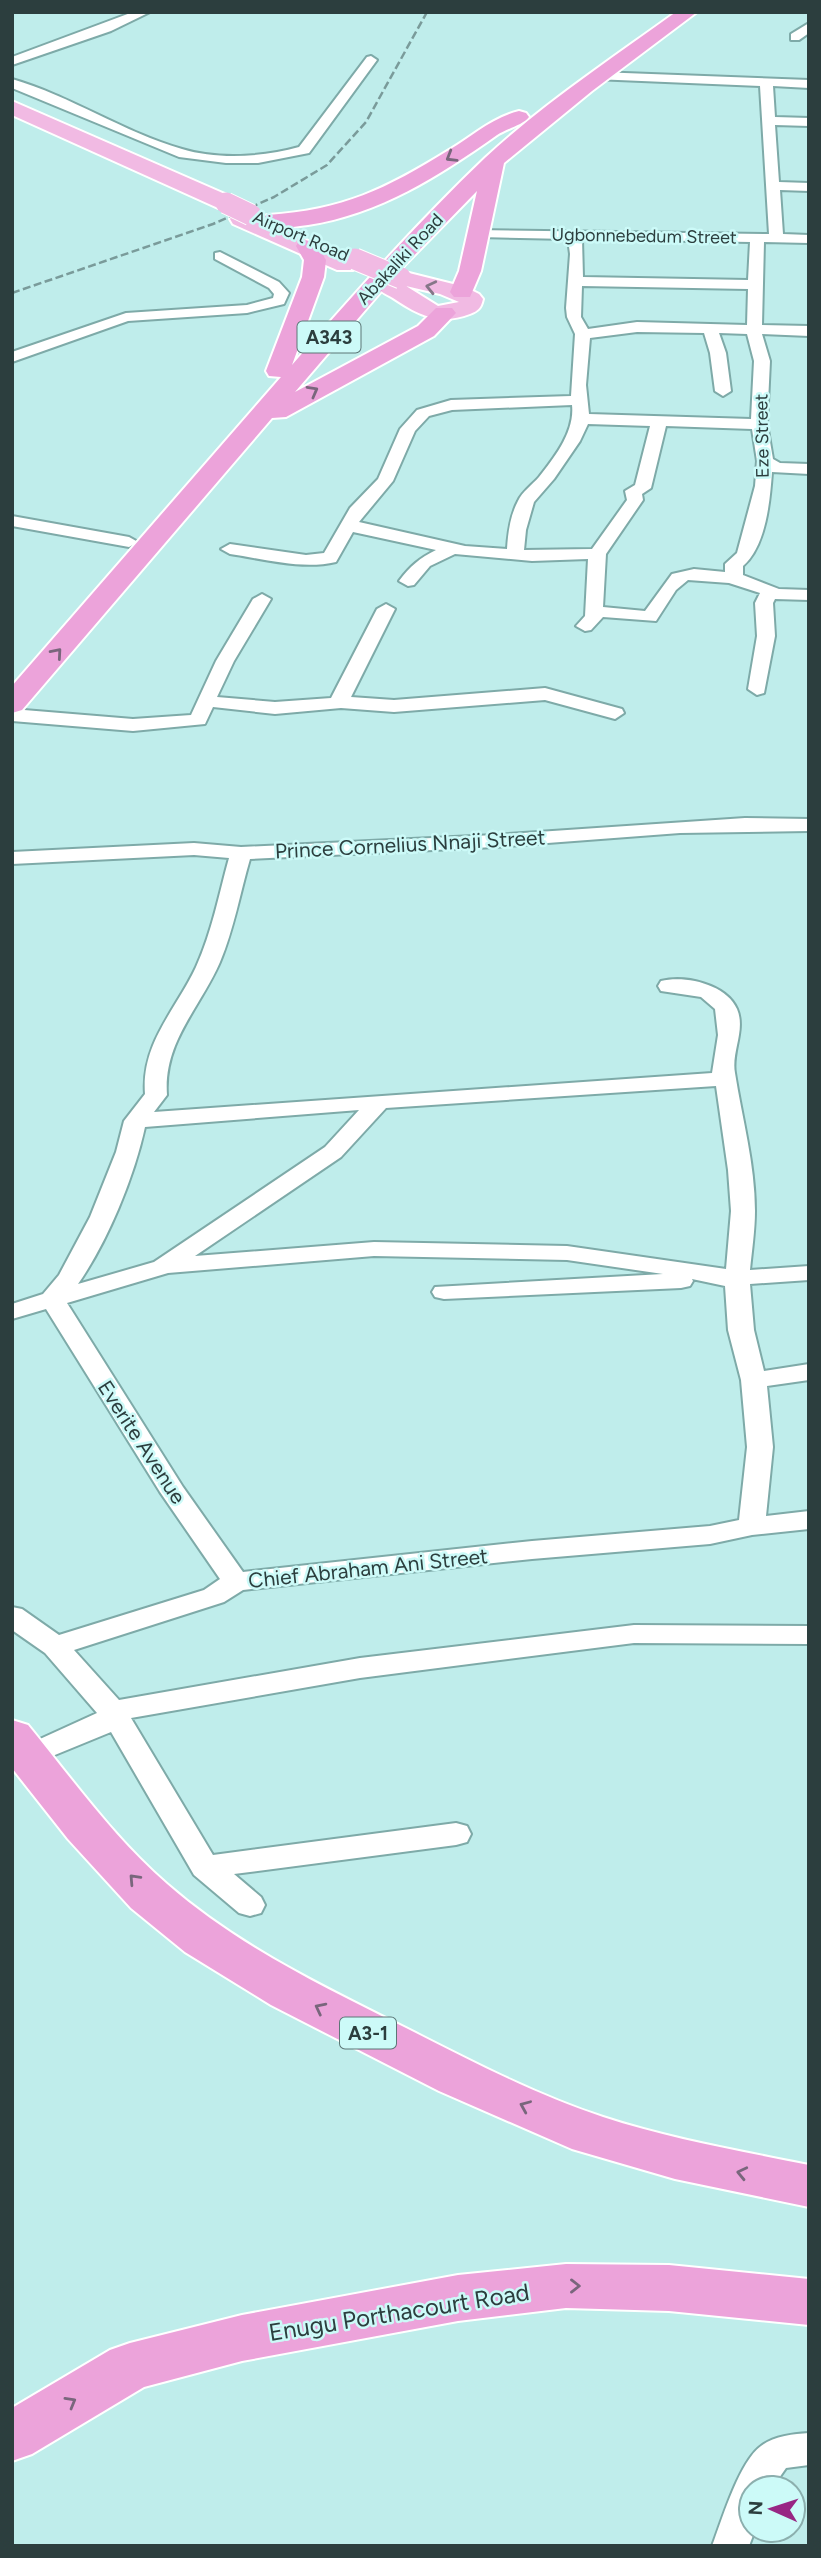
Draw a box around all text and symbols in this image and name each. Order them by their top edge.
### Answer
one-way arrow [446,149,459,162]
street label: Airport Road [250,206,352,266]
street label: Abakaliki Road [352,209,448,309]
street label: Ugbonnebedum Street [551,223,737,249]
one-way arrow [425,281,437,295]
road number: A343 [298,322,360,352]
one-way arrow [305,386,318,399]
street label: Eze Street [750,394,774,478]
one-way arrow [49,648,61,661]
street label: Prince Cornelius Nnaji Street [274,824,546,864]
street label: Everite Avenue [93,1376,191,1508]
street label: Chief Abraham Ani Street [247,1543,489,1593]
one-way arrow [129,1874,142,1887]
one-way arrow [315,2003,327,2017]
road number: A3-1 [340,2018,396,2048]
one-way arrow [520,2100,532,2114]
one-way arrow [736,2167,748,2181]
street label: Enugu Porthacourt Road [267,2277,531,2347]
one-way arrow [570,2278,581,2294]
one-way arrow [63,2397,76,2410]
north arrow [737,2474,807,2544]
text: N [744,2500,767,2516]

